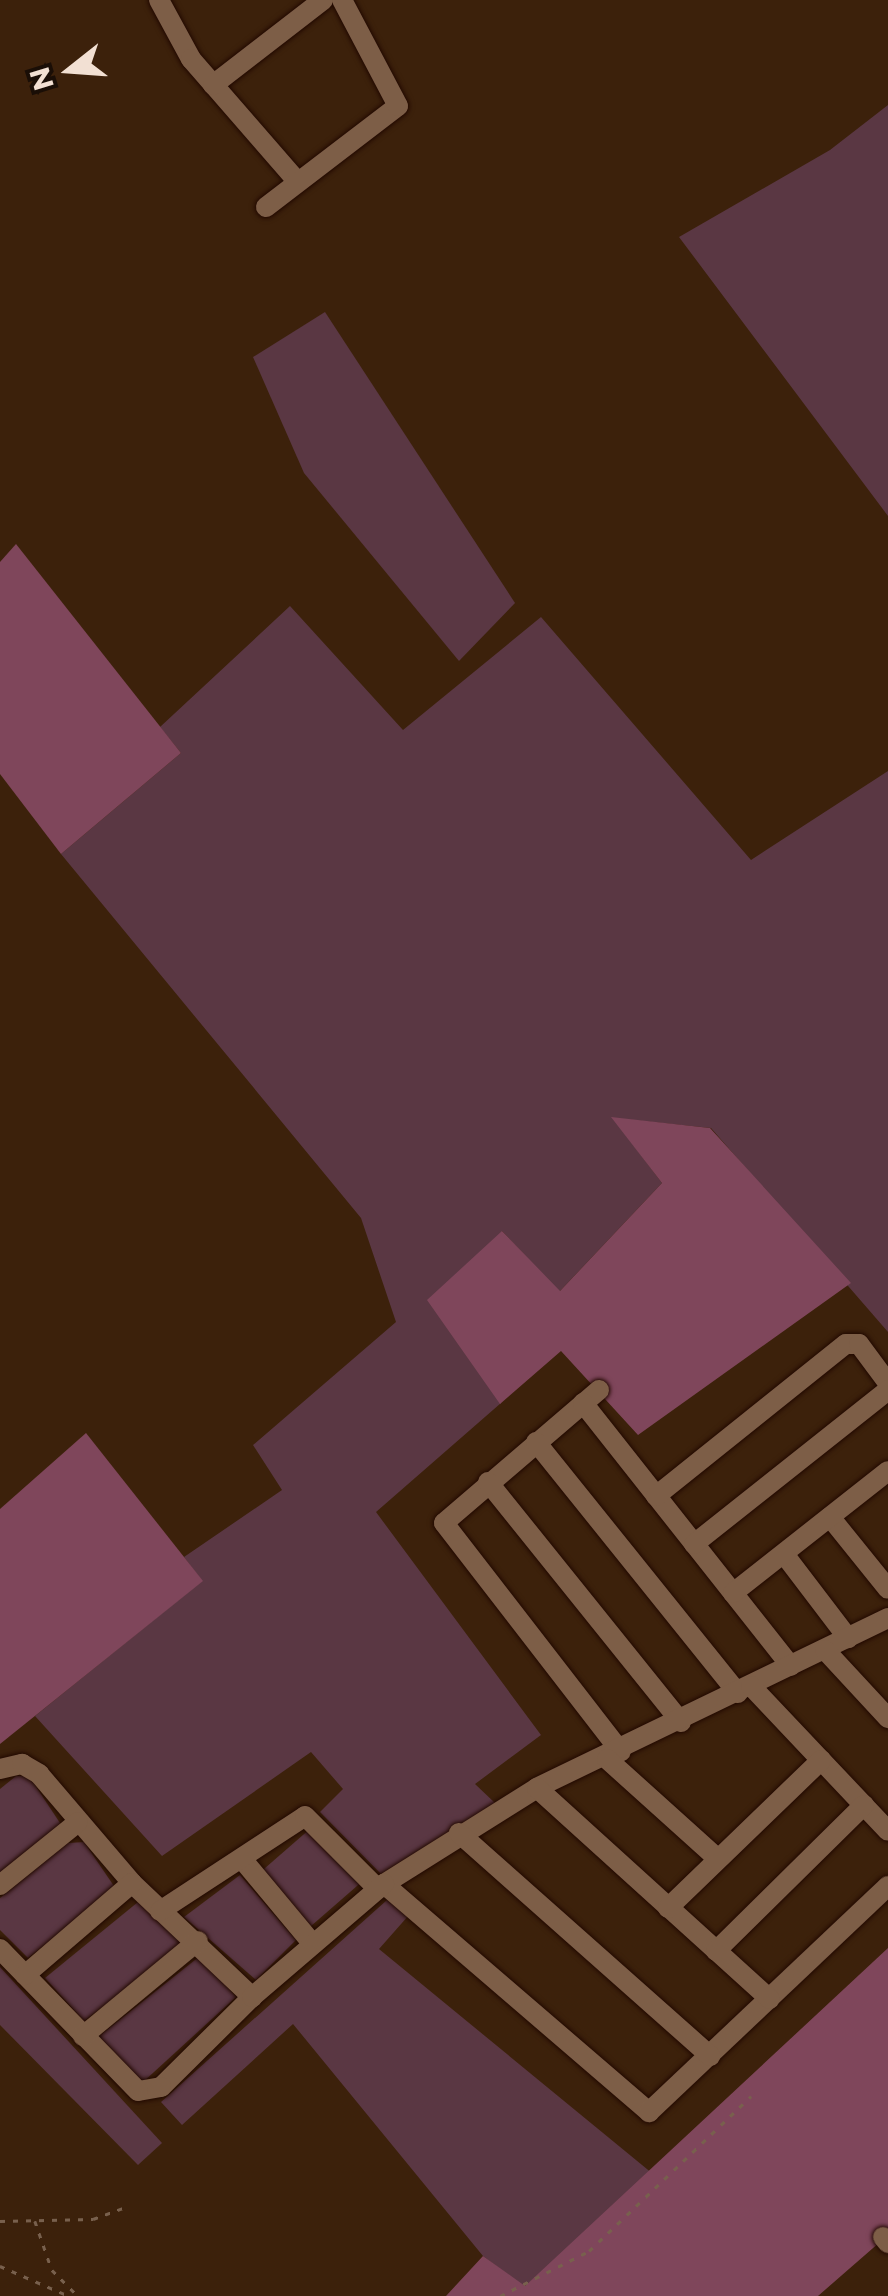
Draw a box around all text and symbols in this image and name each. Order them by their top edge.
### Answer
north arrow [20,20,120,120]
text: N [22,63,61,95]

